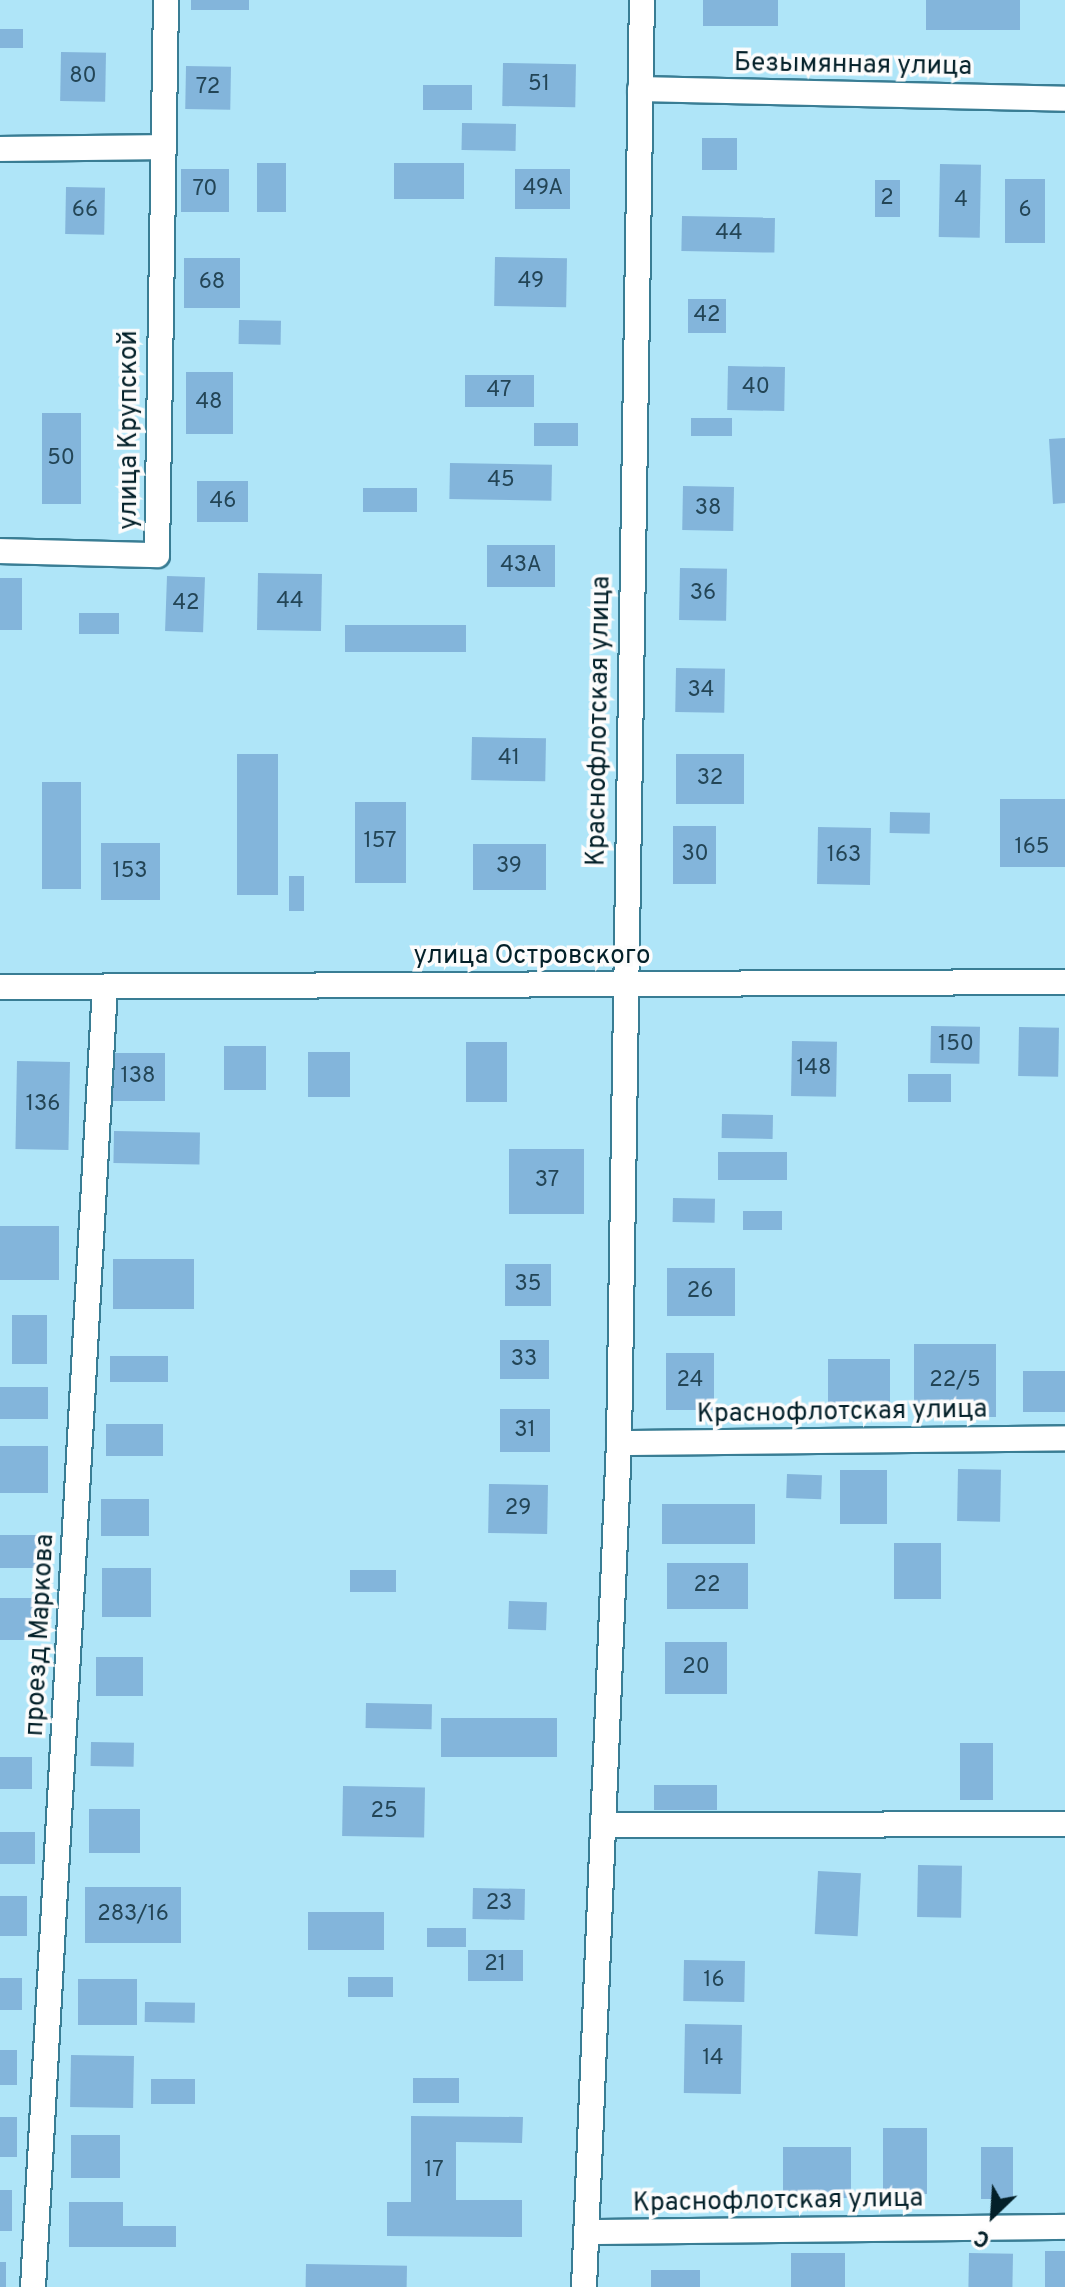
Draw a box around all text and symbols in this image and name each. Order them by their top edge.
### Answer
street label: Безымянная улица [734,48,972,84]
house number: 80 [69,64,97,90]
house number: 51 [528,72,550,98]
house number: 72 [196,75,220,101]
house number: 49А [523,176,563,202]
house number: 70 [193,177,217,203]
house number: 2 [880,186,894,212]
house number: 4 [954,188,968,214]
house number: 66 [72,198,98,224]
house number: 6 [1018,198,1032,224]
house number: 44 [715,221,743,247]
house number: 49 [518,269,544,295]
house number: 68 [199,270,225,296]
house number: 42 [693,303,721,329]
street label: улица Крупской [114,330,146,530]
house number: 40 [742,375,770,401]
house number: 47 [487,378,511,404]
house number: 48 [195,390,223,416]
house number: 50 [47,446,75,472]
house number: 45 [487,468,515,494]
house number: 46 [210,489,236,515]
house number: 38 [695,496,721,522]
house number: 43А [500,553,542,579]
street label: Краснофлотская улица [582,576,618,866]
house number: 36 [690,581,716,607]
house number: 44 [276,589,304,615]
house number: 42 [172,591,200,617]
house number: 34 [688,678,714,704]
house number: 41 [498,746,520,772]
house number: 32 [697,766,723,792]
house number: 157 [363,829,397,855]
house number: 165 [1014,835,1050,861]
house number: 30 [681,842,709,868]
house number: 163 [827,843,861,869]
house number: 39 [496,854,522,880]
house number: 153 [112,859,148,885]
street label: улица Островского [414,941,650,973]
house number: 150 [938,1032,974,1058]
house number: 148 [797,1056,831,1082]
house number: 138 [121,1064,155,1090]
house number: 136 [26,1092,60,1118]
house number: 37 [535,1168,559,1194]
house number: 35 [515,1272,541,1298]
house number: 26 [687,1279,713,1305]
house number: 33 [511,1347,537,1373]
house number: 24 [677,1368,703,1394]
house number: 22/5 [929,1368,981,1394]
street label: Краснофлотская улица [697,1395,987,1431]
house number: 31 [514,1418,536,1444]
house number: 29 [505,1496,531,1522]
street label: проезд Маркова [20,1533,62,1737]
house number: 22 [694,1573,720,1599]
house number: 20 [682,1655,710,1681]
house number: 25 [370,1799,398,1825]
house number: 23 [486,1891,512,1917]
house number: 283/16 [97,1902,169,1928]
house number: 21 [484,1952,506,1978]
house number: 16 [703,1968,725,1994]
house number: 14 [702,2046,724,2072]
house number: 17 [424,2158,444,2184]
north arrow [953,2175,1033,2255]
street label: Краснофлотская улица [633,2184,923,2220]
text: С [971,2222,995,2252]

